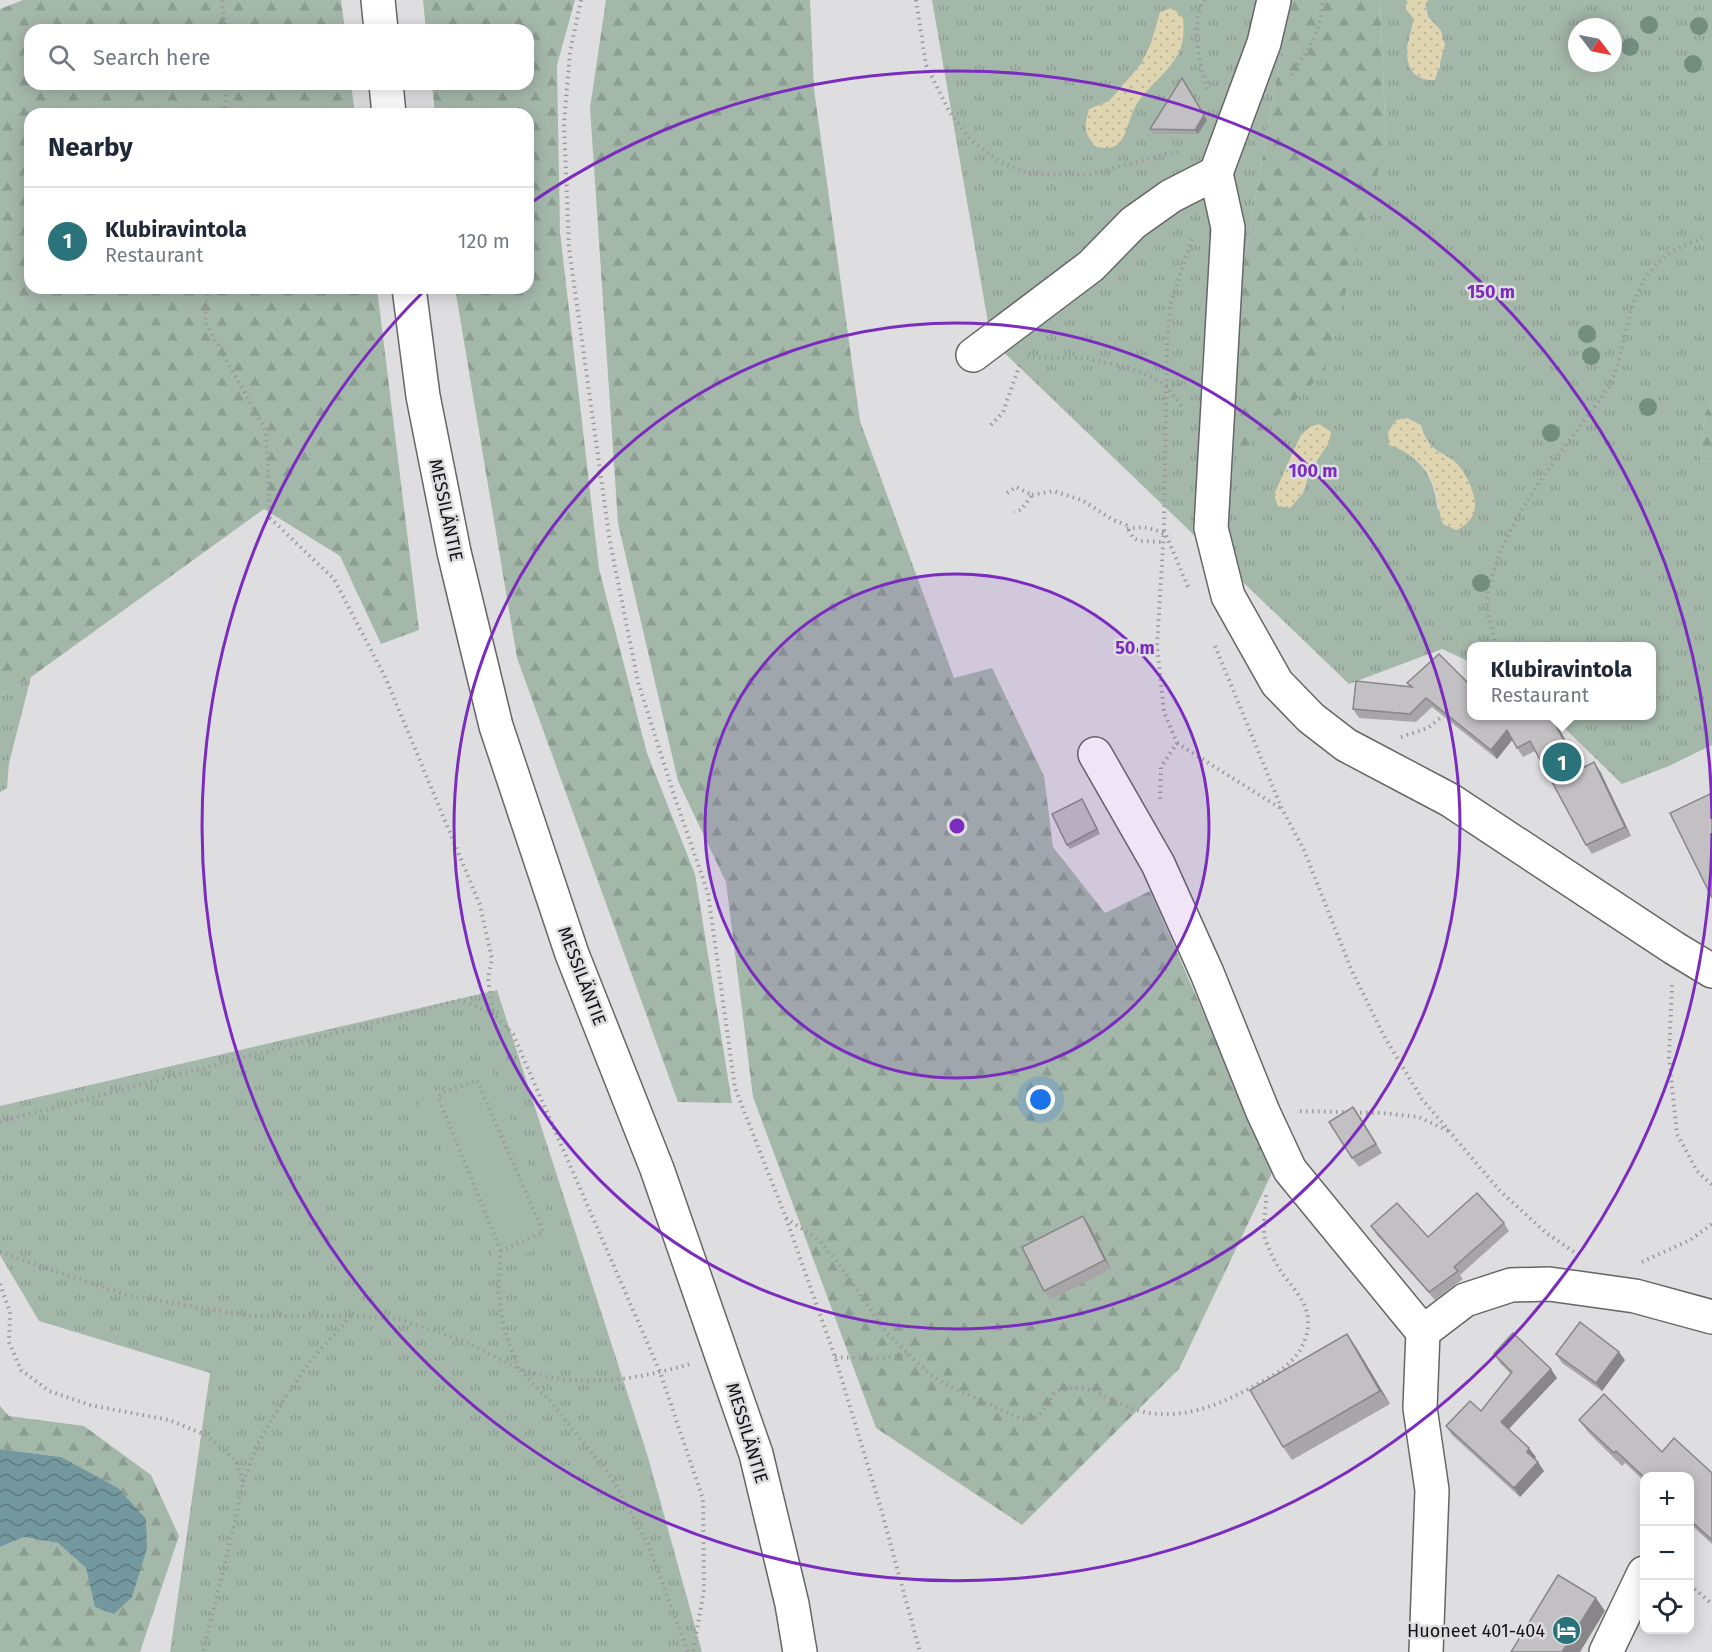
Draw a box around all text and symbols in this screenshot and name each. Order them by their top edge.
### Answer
north arrow [1568,18,1622,72]
search box [24,24,534,90]
icon: search [45,41,78,74]
text: Search here [93,44,211,71]
text: Nearby [48,132,133,163]
text: Klubiravintola [105,216,247,243]
text: 1 [63,229,72,253]
text: 120 m [458,229,510,253]
text: Restaurant [105,243,203,267]
text: 150 m [1467,281,1515,303]
street label: MESSILÄNTIE [424,457,468,563]
text: 100 m [1289,460,1337,482]
text: 50 m [1115,637,1155,659]
popup [1467,642,1656,720]
text: Klubiravintola [1491,656,1632,683]
text: Restaurant [1491,683,1589,707]
pin: 1 [1542,740,1582,784]
centre of rings [947,816,967,836]
street label: MESSILÄNTIE [553,924,611,1028]
your location [1026,1085,1055,1114]
street label: MESSILÄNTIE [721,1380,773,1486]
map controls [1640,1472,1694,1634]
button: + [1640,1472,1694,1526]
button: − [1640,1526,1694,1580]
button: locate [1640,1580,1694,1634]
hotel icon: Huoneet 401-404 [1550,1615,1582,1647]
place label: Huoneet 401-404 [1407,1620,1545,1642]

